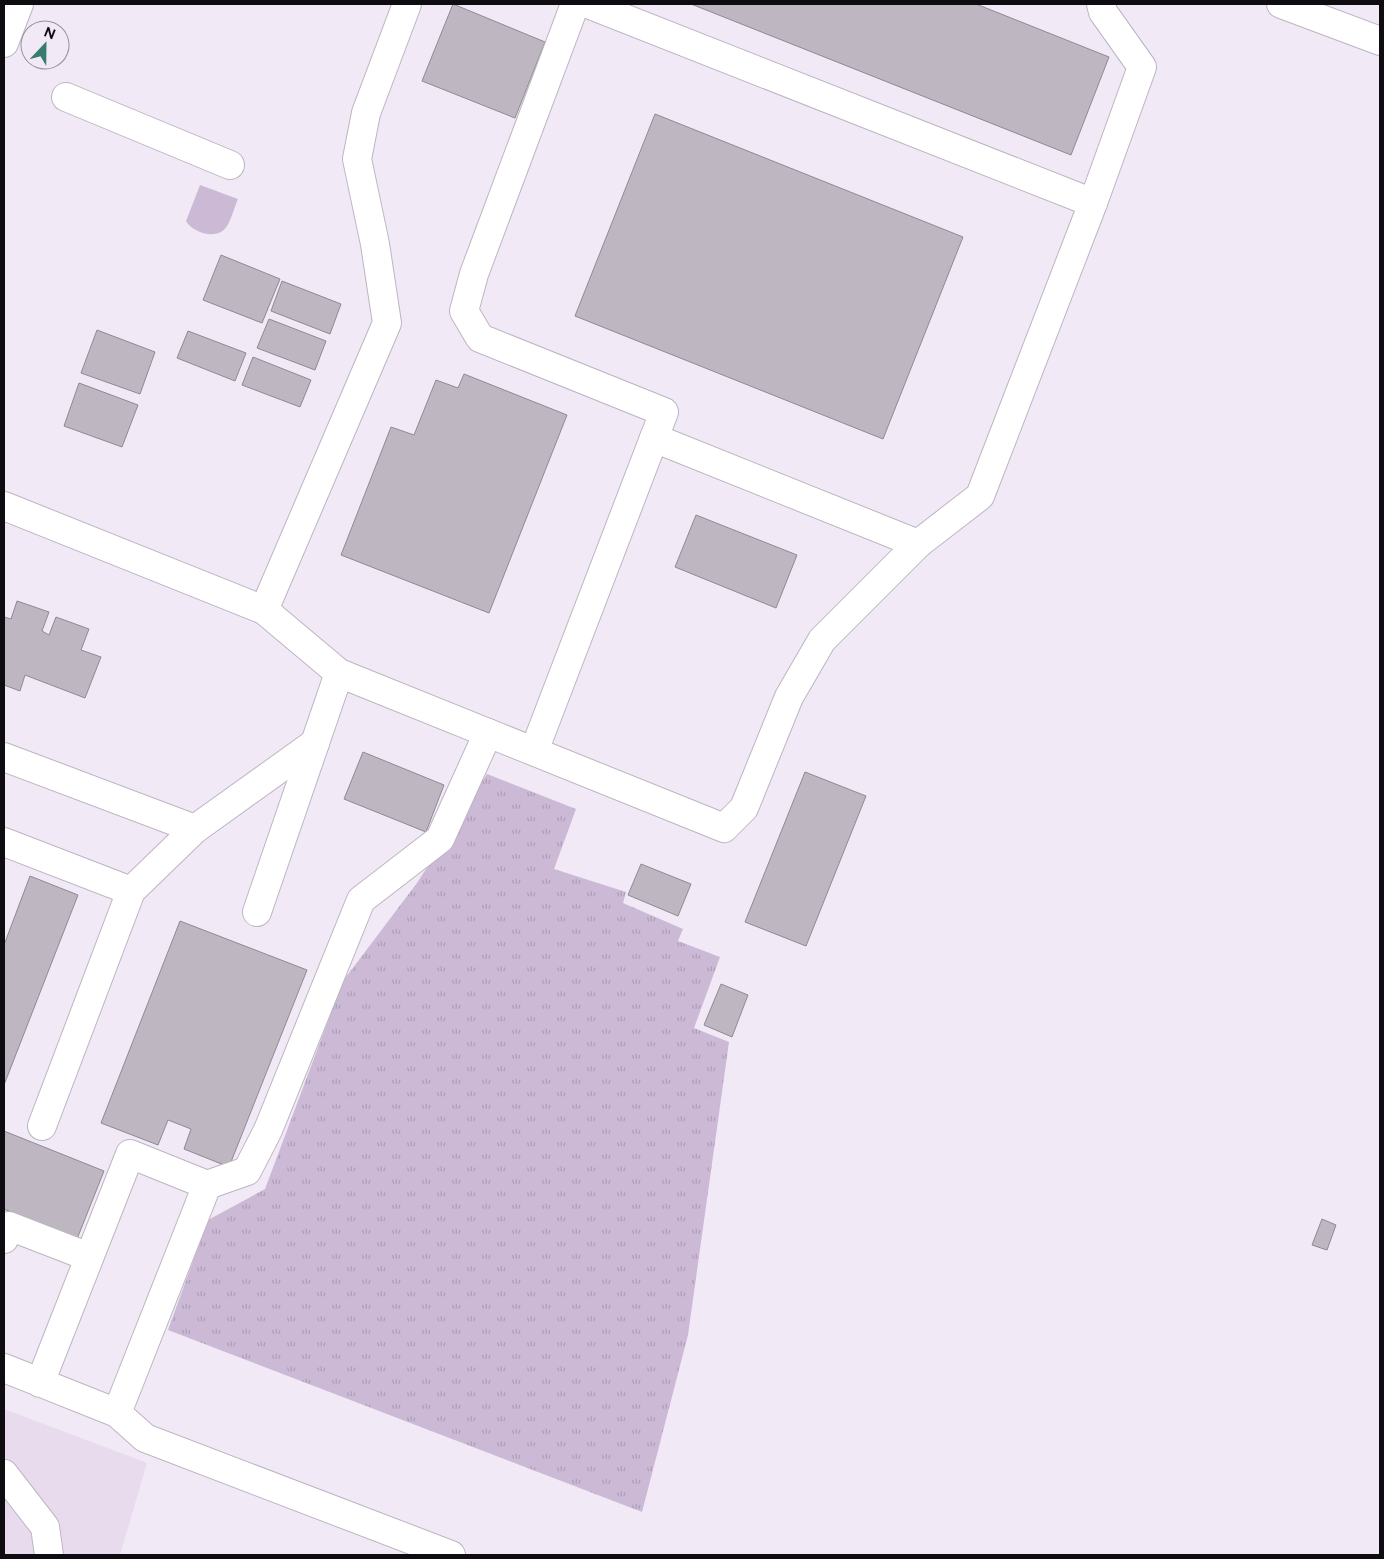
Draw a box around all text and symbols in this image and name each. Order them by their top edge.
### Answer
north arrow [20,20,70,70]
text: N [41,24,58,43]

